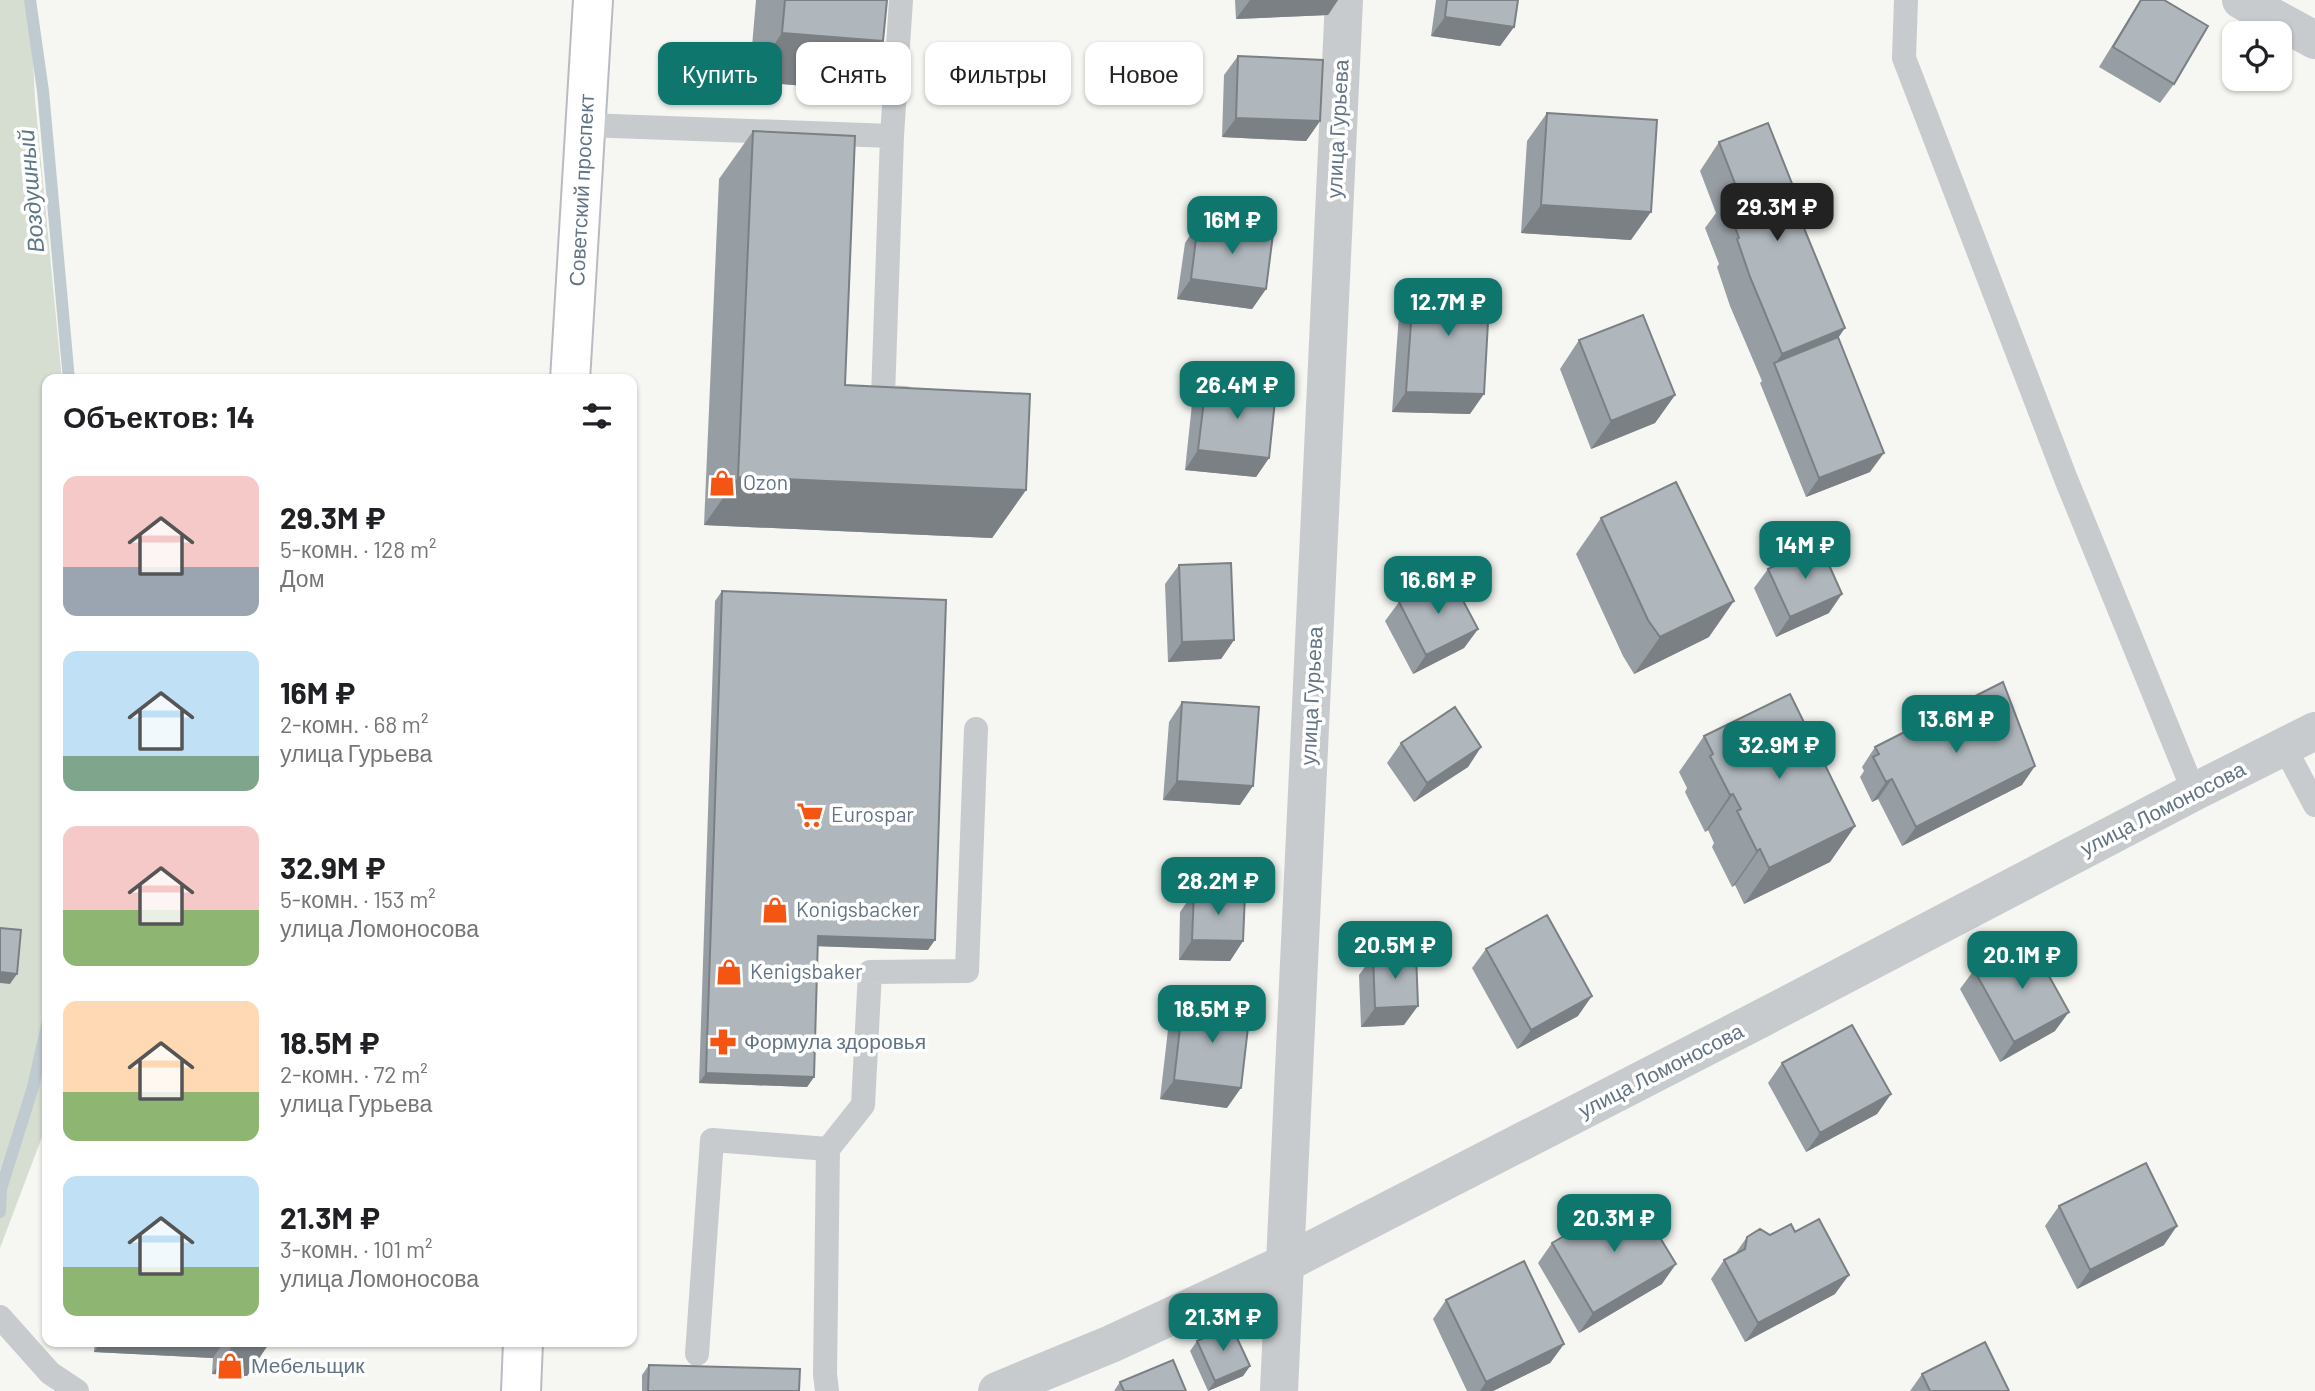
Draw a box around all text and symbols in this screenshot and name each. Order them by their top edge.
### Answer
map controls [2222,21,2292,91]
button: locate [2222,21,2292,91]
chip: Купить [658,42,782,105]
chip: Снять [796,42,911,105]
chip: Фильтры [925,42,1071,105]
chip: Новое [1085,42,1203,105]
street label: улица Гурьева [1320,59,1353,199]
street label: Советский проспект [563,93,598,287]
water label: Воздушный [11,128,49,254]
pin: 29.3M ₽ [1712,184,1842,243]
text: 29.3M ₽ [1737,192,1817,220]
pin: 16M ₽ [1183,196,1281,256]
text: 16M ₽ [1203,205,1261,233]
pin: 12.7M ₽ [1383,278,1513,338]
text: 12.7M ₽ [1410,287,1486,315]
pin: 26.4M ₽ [1172,362,1302,421]
text: 26.4M ₽ [1196,370,1278,398]
icon: filters [578,397,616,435]
text: Объектов: 14 [63,398,255,434]
shop icon: Ozon [707,468,737,498]
place label: Ozon [743,469,788,494]
text: 29.3M ₽ [280,499,386,535]
icon: home [119,504,203,588]
pin: 14M ₽ [1756,522,1854,581]
text: 14M ₽ [1775,530,1835,558]
text: 5-комн. · 128 m² [280,535,436,563]
pin: 16.6M ₽ [1373,556,1503,616]
text: Дом [280,564,324,592]
text: 16.6M ₽ [1400,565,1476,593]
street label: улица Гурьева [1294,626,1327,766]
text: 16M ₽ [280,674,355,710]
icon: home [119,679,203,763]
pin: 13.6M ₽ [1891,696,2021,755]
text: 13.6M ₽ [1918,704,1994,732]
text: 2-комн. · 68 m² [280,710,428,738]
pin: 32.9M ₽ [1714,722,1844,781]
text: 32.9M ₽ [1739,730,1819,758]
text: улица Гурьева [280,739,432,767]
street label: улица Ломоносова [2076,755,2249,860]
supermarket icon: Eurospar [795,800,825,830]
place label: Eurospar [831,801,914,826]
text: 32.9M ₽ [280,849,386,885]
icon: home [119,854,203,938]
pin: 28.2M ₽ [1153,858,1283,917]
text: 28.2M ₽ [1177,866,1259,894]
text: 5-комн. · 153 m² [280,885,436,913]
shop icon: Konigsbacker [760,895,790,925]
place label: Konigsbacker [796,896,920,921]
text: улица Ломоносова [280,914,479,942]
pin: 20.5M ₽ [1330,922,1460,981]
text: 20.5M ₽ [1354,930,1436,958]
pin: 20.1M ₽ [1957,932,2087,991]
text: 20.1M ₽ [1983,940,2061,968]
shop icon: Kenigsbaker [714,957,744,987]
place label: Kenigsbaker [750,958,863,983]
pin: 18.5M ₽ [1147,986,1277,1045]
text: 18.5M ₽ [1174,994,1250,1022]
street label: улица Ломоносова [1574,1017,1747,1122]
text: 18.5M ₽ [280,1024,380,1060]
pharmacy icon: Формула здоровья [708,1027,738,1057]
place label: Формула здоровья [744,1028,926,1053]
icon: home [119,1029,203,1113]
text: 2-комн. · 72 m² [280,1060,428,1088]
text: улица Гурьева [280,1089,432,1117]
pin: 20.3M ₽ [1549,1194,1679,1254]
text: 21.3M ₽ [280,1199,380,1235]
text: 20.3M ₽ [1573,1203,1655,1231]
icon: home [119,1204,203,1288]
text: 3-комн. · 101 m² [280,1235,433,1263]
text: улица Ломоносова [280,1264,479,1292]
pin: 21.3M ₽ [1158,1294,1288,1353]
text: 21.3M ₽ [1185,1302,1261,1330]
shop icon: Мебельщик [215,1351,245,1381]
place label: Мебельщик [251,1352,365,1377]

